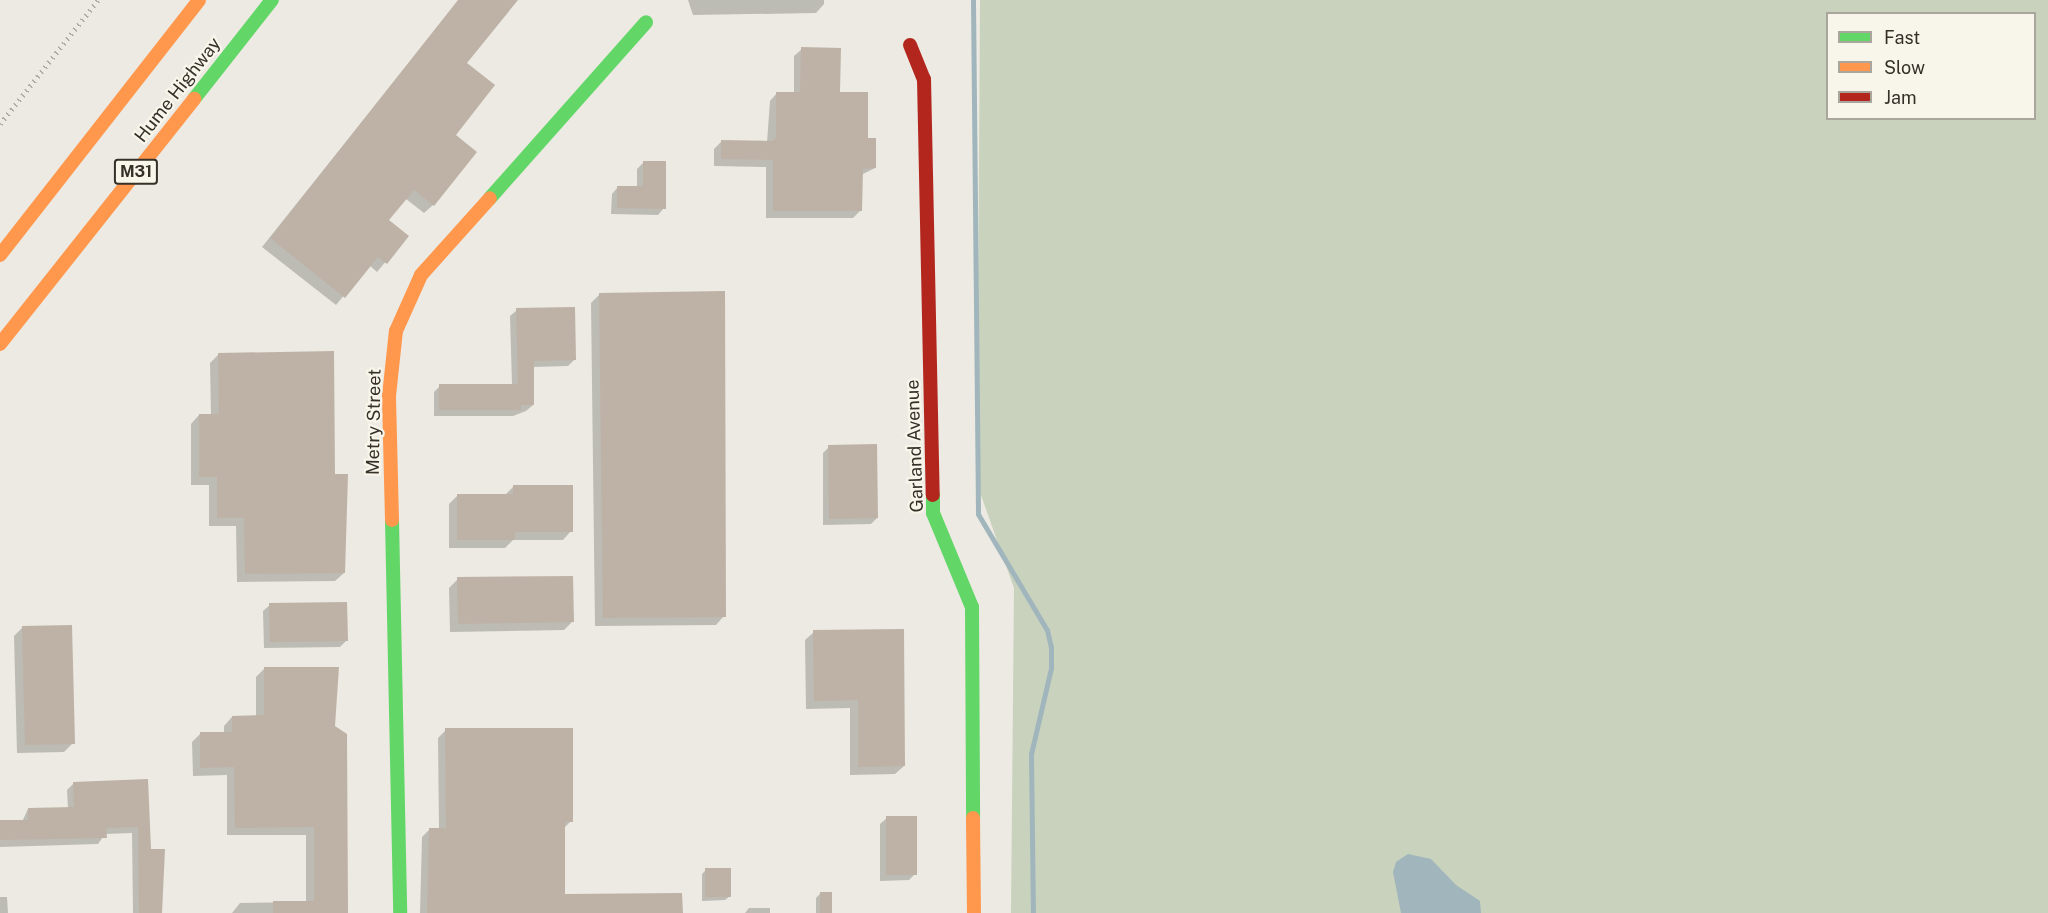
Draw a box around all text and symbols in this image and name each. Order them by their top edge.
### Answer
legend [1826,12,2036,120]
text: Fast [1884,27,1920,48]
street label: Hume Highway [130,33,226,147]
text: Slow [1884,57,1925,78]
text: Jam [1884,87,1917,108]
road number: M31 [114,159,158,185]
street label: Metry Street [362,369,386,475]
street label: Garland Avenue [902,379,928,513]

